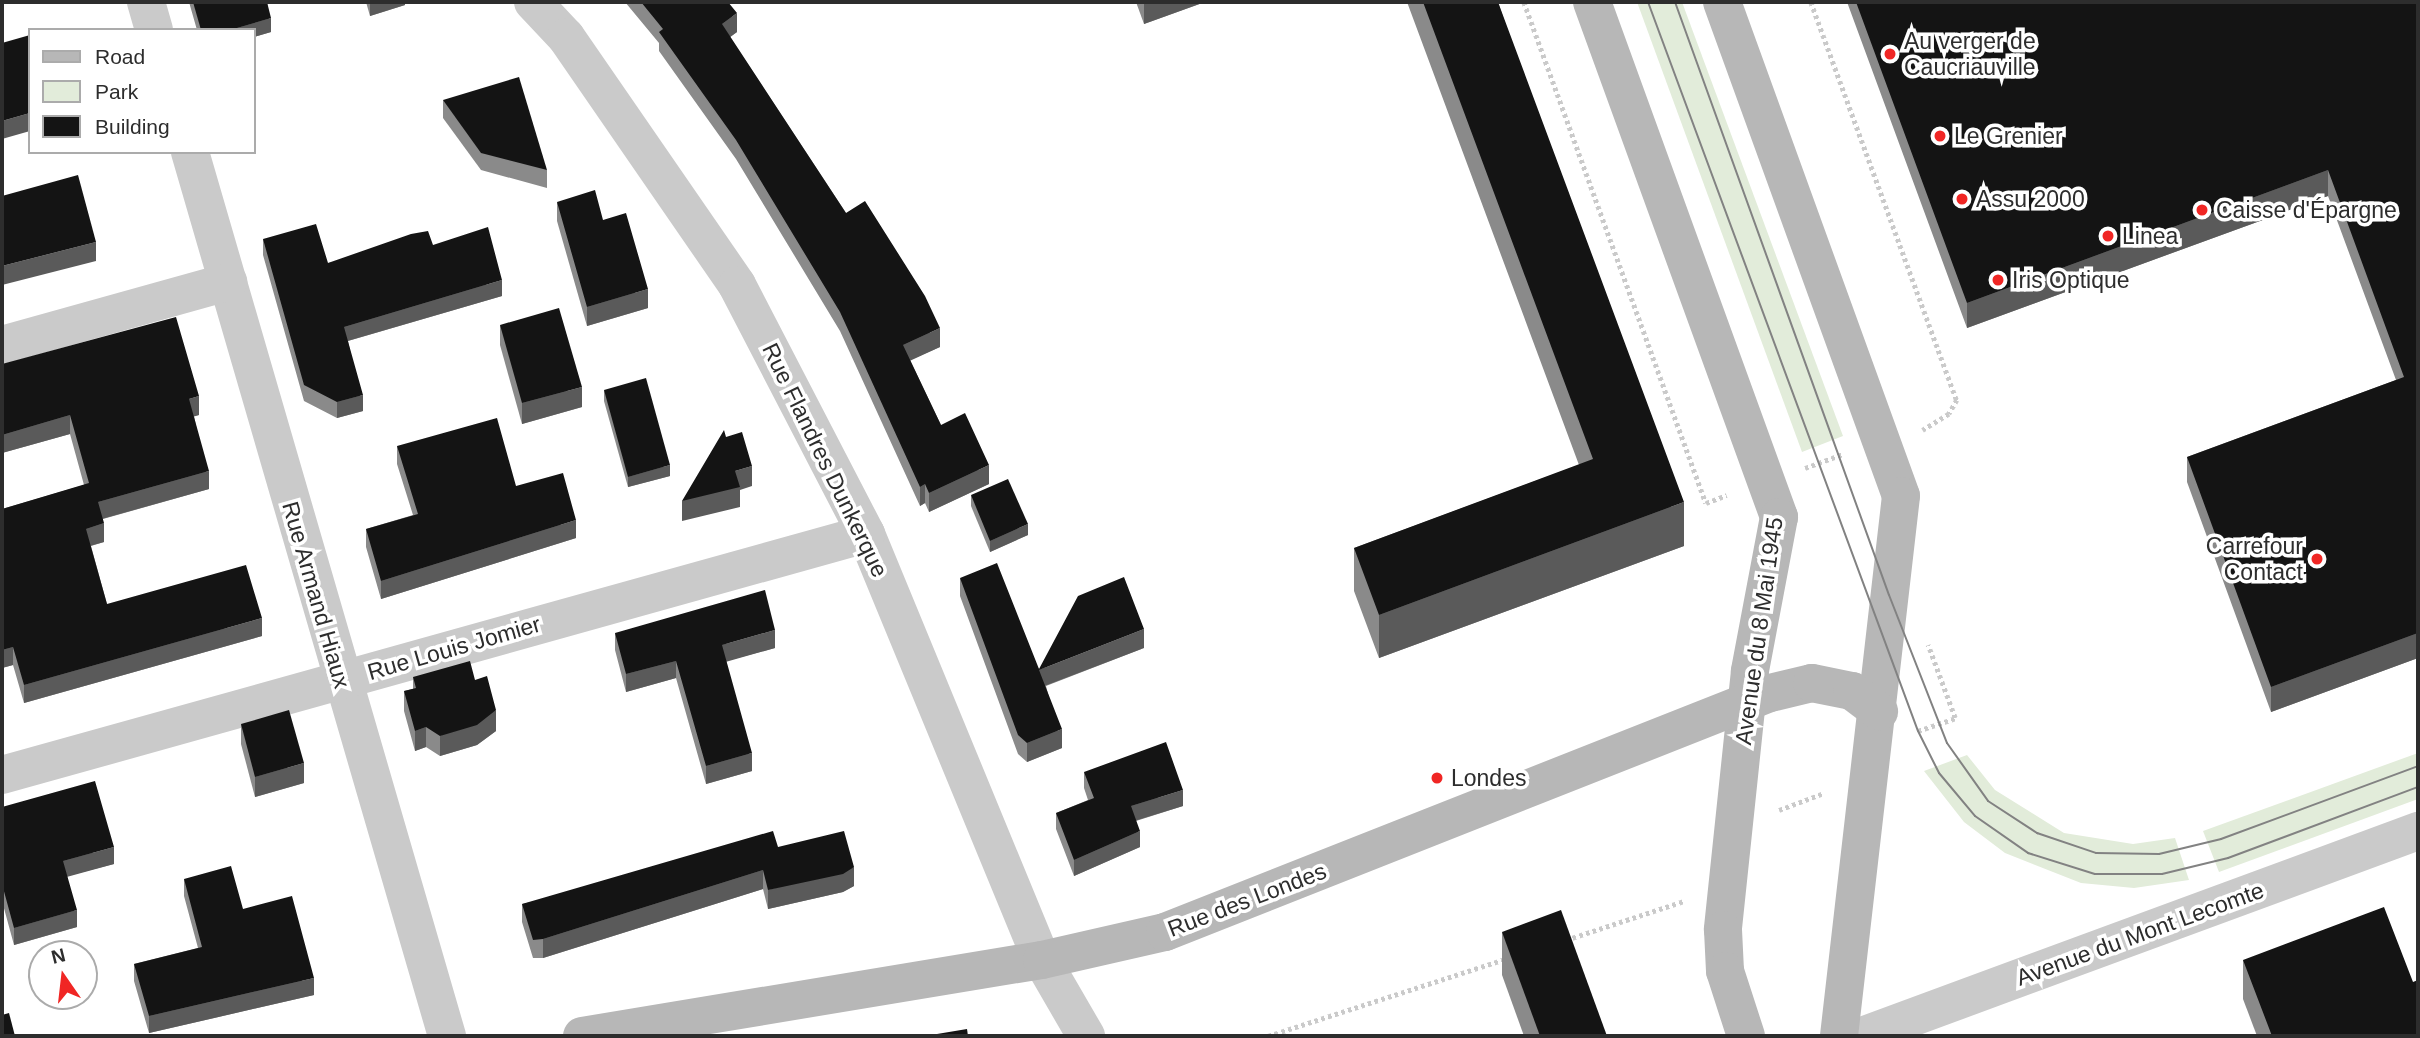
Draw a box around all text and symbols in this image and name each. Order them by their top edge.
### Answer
place label: Au verger de Caucriauville [1904,27,2036,81]
legend [28,28,256,154]
text: Road [95,45,145,68]
marker: Au verger de Caucriauville [1882,46,1898,62]
text: Park [95,80,138,103]
text: Building [95,115,170,138]
place label: Le Grenier [1954,122,2063,150]
marker: Le Grenier [1932,128,1948,144]
place label: Assu 2000 [1976,185,2085,213]
marker: Assu 2000 [1954,191,1970,207]
place label: Caisse d'Épargne [2216,196,2397,224]
marker: Caisse d'Épargne [2194,202,2210,218]
place label: Linea [2122,222,2178,250]
marker: Linea [2100,228,2116,244]
place label: Iris Optique [2012,266,2130,294]
marker: Iris Optique [1990,272,2006,288]
street label: Rue Flandres Dunkerque [756,338,894,582]
street label: Rue Armand Hiaux [276,498,356,692]
street label: Avenue du 8 Mai 1945 [1729,515,1789,747]
place label: Carrefour Contact [2206,532,2303,586]
marker: Carrefour Contact [2309,551,2325,567]
street label: Rue Louis Jomier [364,610,544,686]
place label: Londes [1451,764,1526,792]
marker: Londes [1429,770,1445,786]
street label: Rue des Londes [1164,857,1330,943]
street label: Avenue du Mont Lecomte [2012,876,2268,992]
north arrow [28,940,98,1010]
text: N [49,944,67,968]

